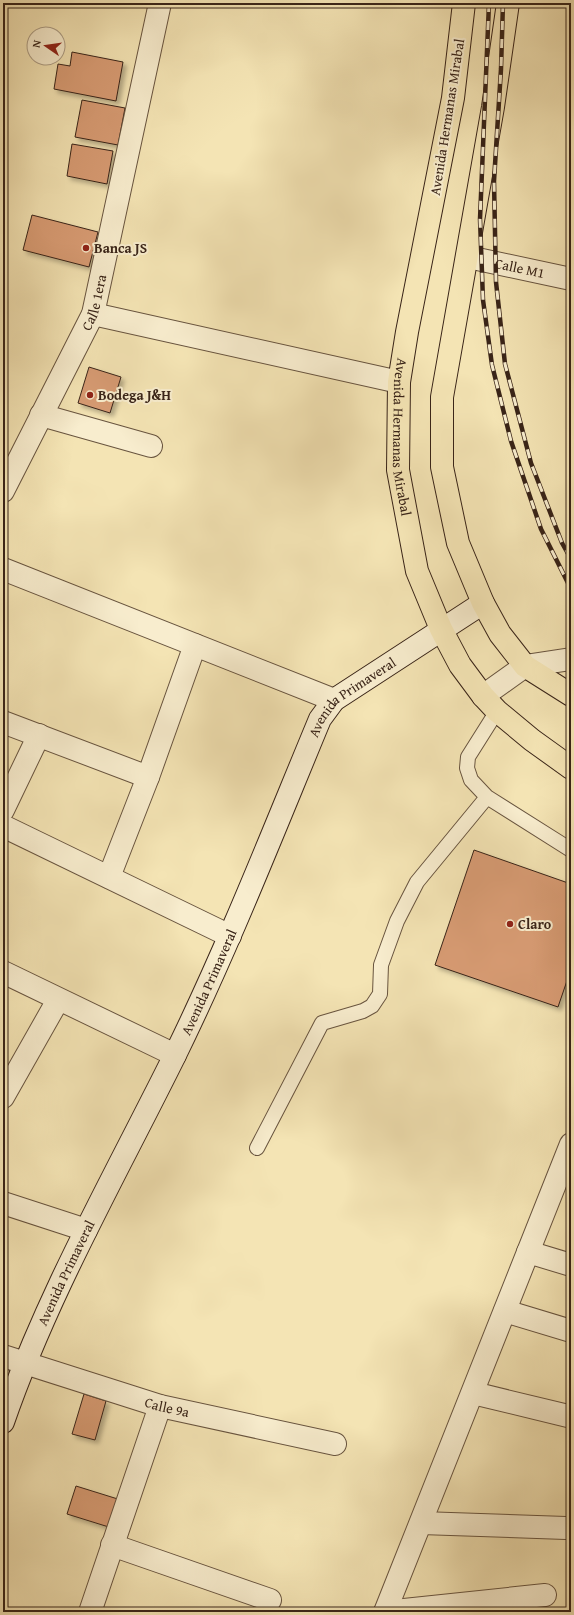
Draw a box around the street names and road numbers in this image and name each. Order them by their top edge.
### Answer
street label: Avenida Hermanas Mirabal [425,37,469,197]
street label: Calle M1 [493,253,546,283]
street label: Calle 1era [76,272,111,334]
street label: Avenida Hermanas Mirabal [388,357,416,518]
street label: Avenida Primaveral [304,652,400,740]
street label: Avenida Primaveral [176,926,241,1039]
street label: Avenida Primaveral [32,1217,99,1329]
street label: Calle 9a [142,1392,192,1422]

